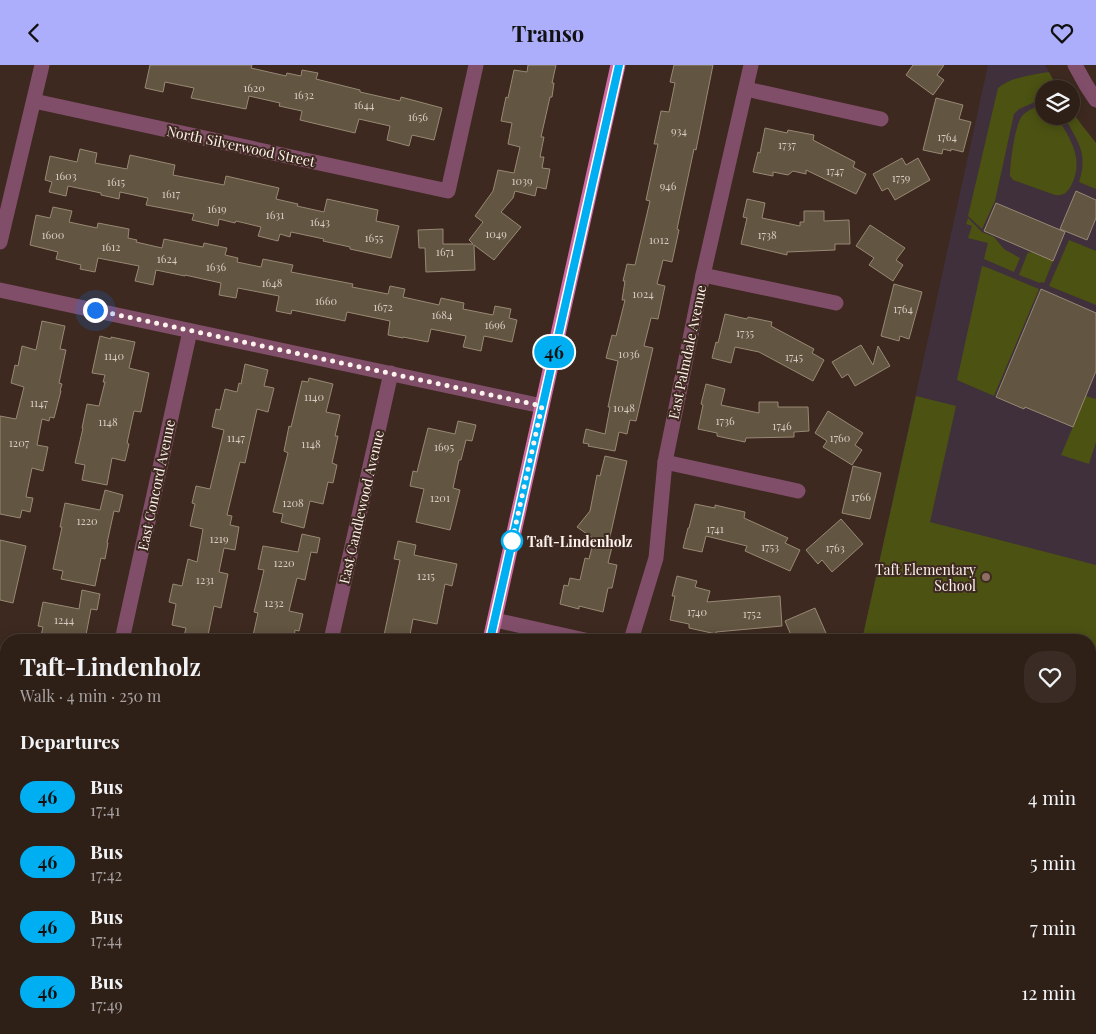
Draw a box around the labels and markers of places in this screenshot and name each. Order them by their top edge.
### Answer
marker: Taft-Lindenholz [501,530,523,552]
place label: Taft-Lindenholz [527,532,633,551]
place label: Taft Elementary School [875,560,976,595]
marker: Taft Elementary School [980,571,992,583]

